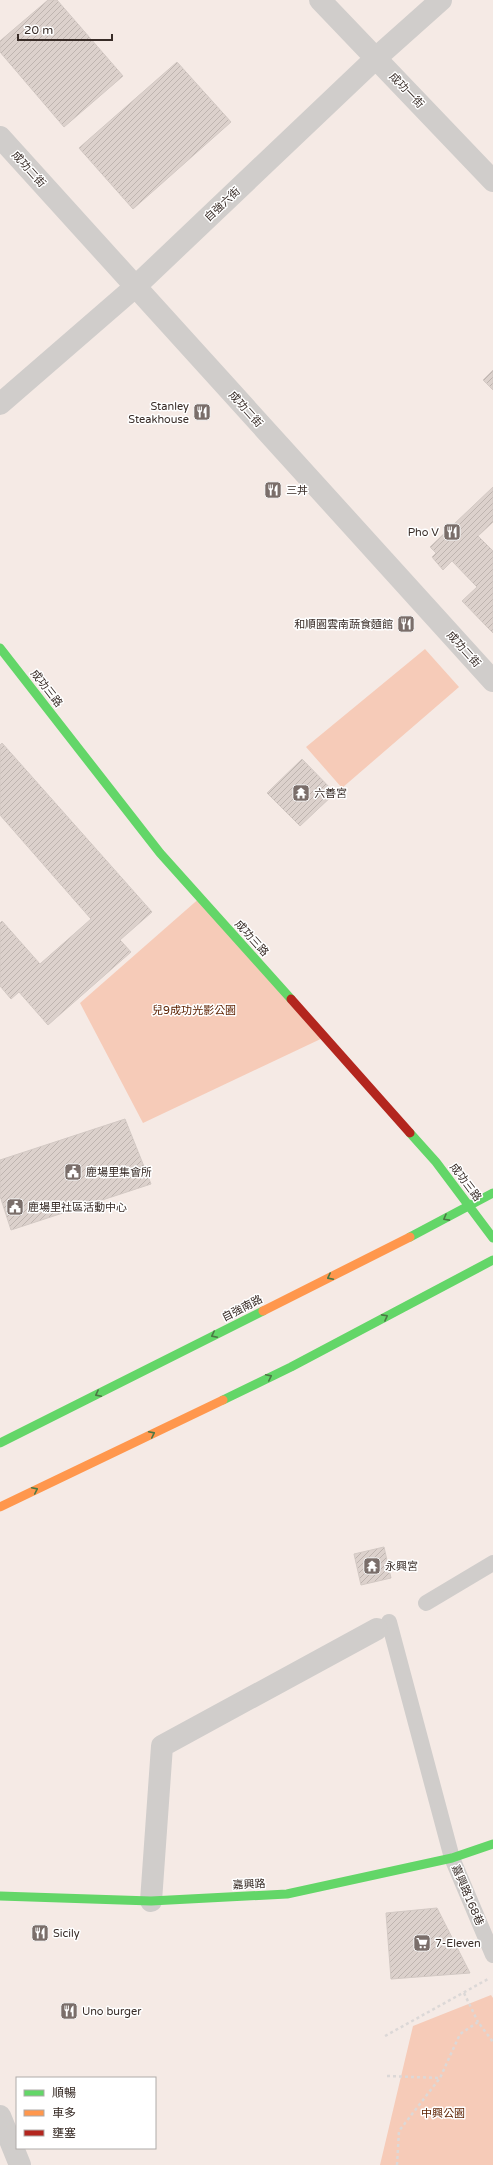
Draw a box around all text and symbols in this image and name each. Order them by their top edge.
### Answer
scale bar [18,16,112,42]
text: 20 m [24,23,53,37]
street label: 成功一街 [387,70,427,111]
street label: 成功二街 [9,149,48,190]
street label: 自強六街 [202,185,243,224]
street label: 成功二街 [226,389,265,430]
place label: Stanley Steakhouse [128,400,189,426]
restaurant icon: Stanley Steakhouse [192,402,212,422]
restaurant icon: 三丼 [263,480,283,500]
place label: 三丼 [286,484,308,497]
restaurant icon: Pho V [442,522,462,542]
place label: Pho V [408,526,439,539]
restaurant icon: 和順園雲南蔬食麵館 [396,614,416,634]
place label: 和順園雲南蔬食麵館 [294,618,393,631]
street label: 成功二街 [444,629,483,670]
street label: 成功三路 [28,667,65,710]
temple icon: 六善宮 [291,783,311,803]
place label: 六善宮 [314,787,347,800]
street label: 成功三路 [232,918,271,959]
park label: 兒9成功光影公園 [152,1004,236,1017]
street label: 成功三路 [447,1161,484,1204]
public building icon: 鹿場里集會所 [63,1162,83,1182]
place label: 鹿場里集會所 [86,1166,152,1179]
public building icon: 鹿場里社區活動中心 [5,1197,25,1217]
place label: 鹿場里社區活動中心 [28,1201,127,1214]
one-way arrow [443,1213,450,1220]
one-way arrow [327,1272,335,1280]
street label: 自強南路 [220,1293,265,1324]
one-way arrow [381,1315,388,1322]
one-way arrow [211,1330,219,1338]
one-way arrow [265,1374,273,1382]
one-way arrow [95,1389,103,1397]
one-way arrow [148,1431,156,1439]
one-way arrow [31,1487,38,1495]
temple icon: 永興宮 [362,1556,382,1576]
place label: 永興宮 [385,1560,418,1573]
street label: 嘉興路168巷 [449,1863,486,1928]
street label: 嘉興路 [232,1877,266,1892]
restaurant icon: Sicily [30,1923,50,1943]
place label: Sicily [53,1927,80,1940]
supermarket icon: 7-Eleven [412,1933,432,1953]
place label: 7-Eleven [435,1937,481,1950]
restaurant icon: Uno burger [59,2001,79,2021]
place label: Uno burger [82,2005,142,2018]
legend [16,2077,156,2149]
text: 順暢 [52,2086,76,2100]
text: 車多 [52,2106,76,2120]
park label: 中興公園 [421,2107,465,2120]
text: 壅塞 [52,2126,76,2140]

